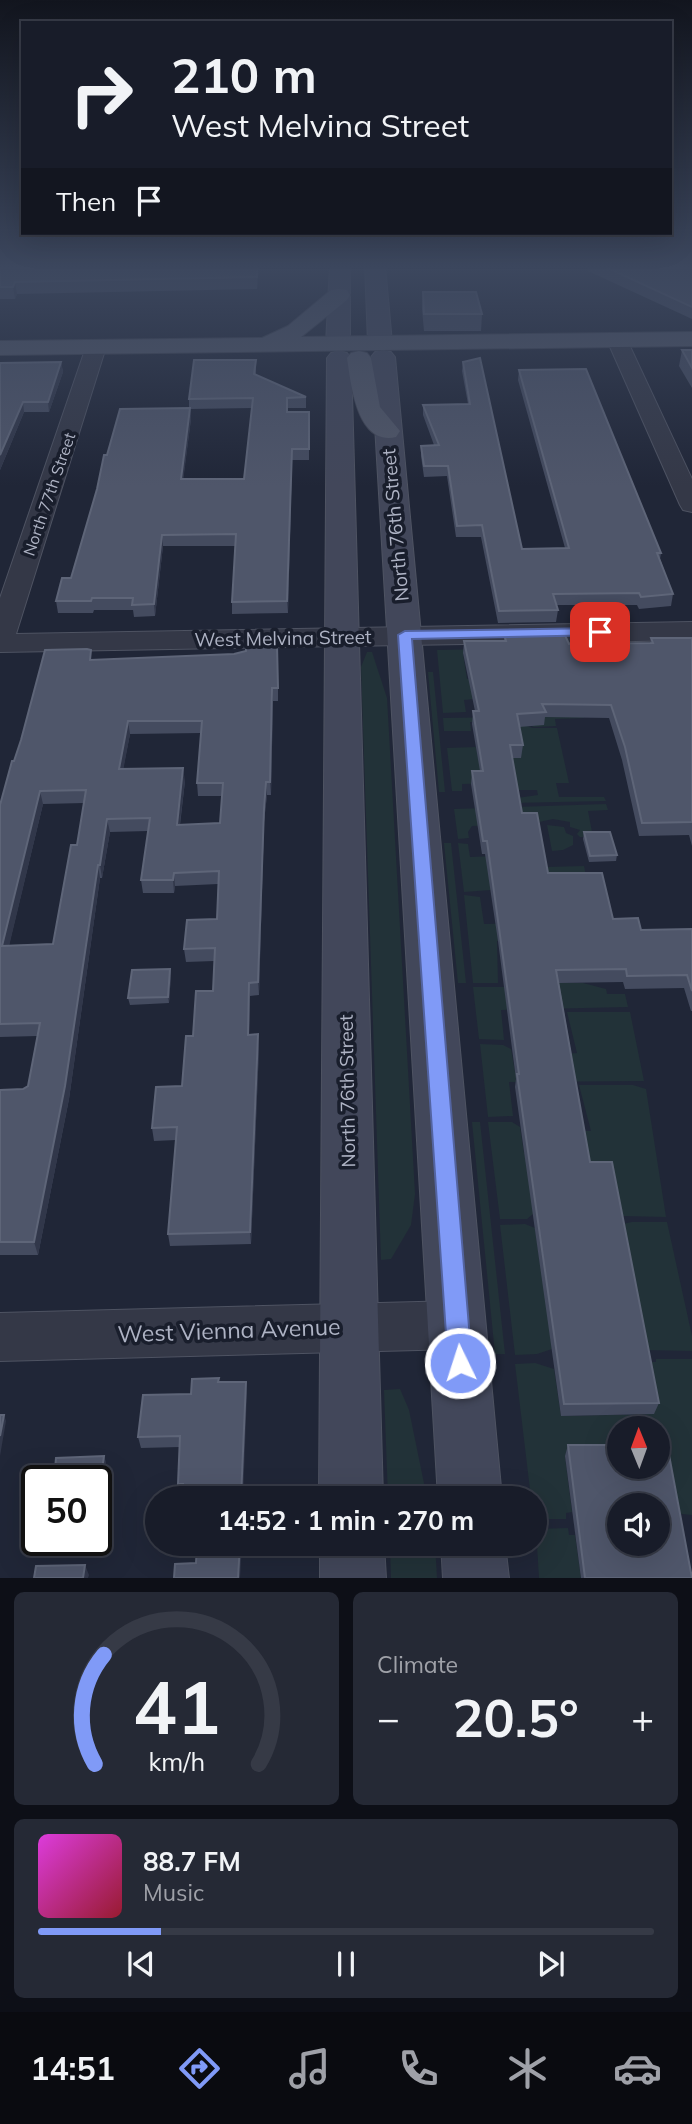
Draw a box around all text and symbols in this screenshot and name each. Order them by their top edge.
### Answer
text: 210 m [171,44,317,105]
icon: right [56,49,147,140]
text: West Melvina Street [171,105,469,145]
icon: arrive [130,182,168,220]
text: Then [56,185,116,218]
street label: North 77th Street [19,429,80,558]
street label: North 76th Street [376,447,414,602]
pin [570,602,630,662]
icon: arrive [581,613,619,651]
street label: West Melvina Street [194,624,372,652]
street label: North 76th Street [334,1014,360,1168]
street label: West Vienna Avenue [117,1312,341,1348]
position arrow [423,1326,497,1400]
north arrow [607,1416,670,1479]
map controls [607,1416,670,1556]
speed limit sign: 50 [21,1465,112,1556]
button: sound [607,1493,670,1556]
text: 14:52 · 1 min · 270 m [218,1504,474,1537]
text: Climate [377,1650,458,1679]
text: 41 [133,1662,220,1753]
text: 20.5° [452,1685,579,1750]
text: − [377,1694,400,1742]
text: + [631,1694,654,1742]
text: km/h [148,1746,205,1777]
text: 88.7 FM [143,1845,241,1878]
text: Music [143,1878,204,1907]
icon: previous [122,1945,160,1983]
icon: pause [327,1945,365,1983]
icon: next [532,1945,570,1983]
icon: directions [175,2044,224,2093]
icon: music [285,2044,334,2093]
icon: phone [394,2044,443,2093]
icon: climate [503,2044,552,2093]
icon: car [613,2044,662,2093]
text: 14:51 [30,2048,115,2088]

